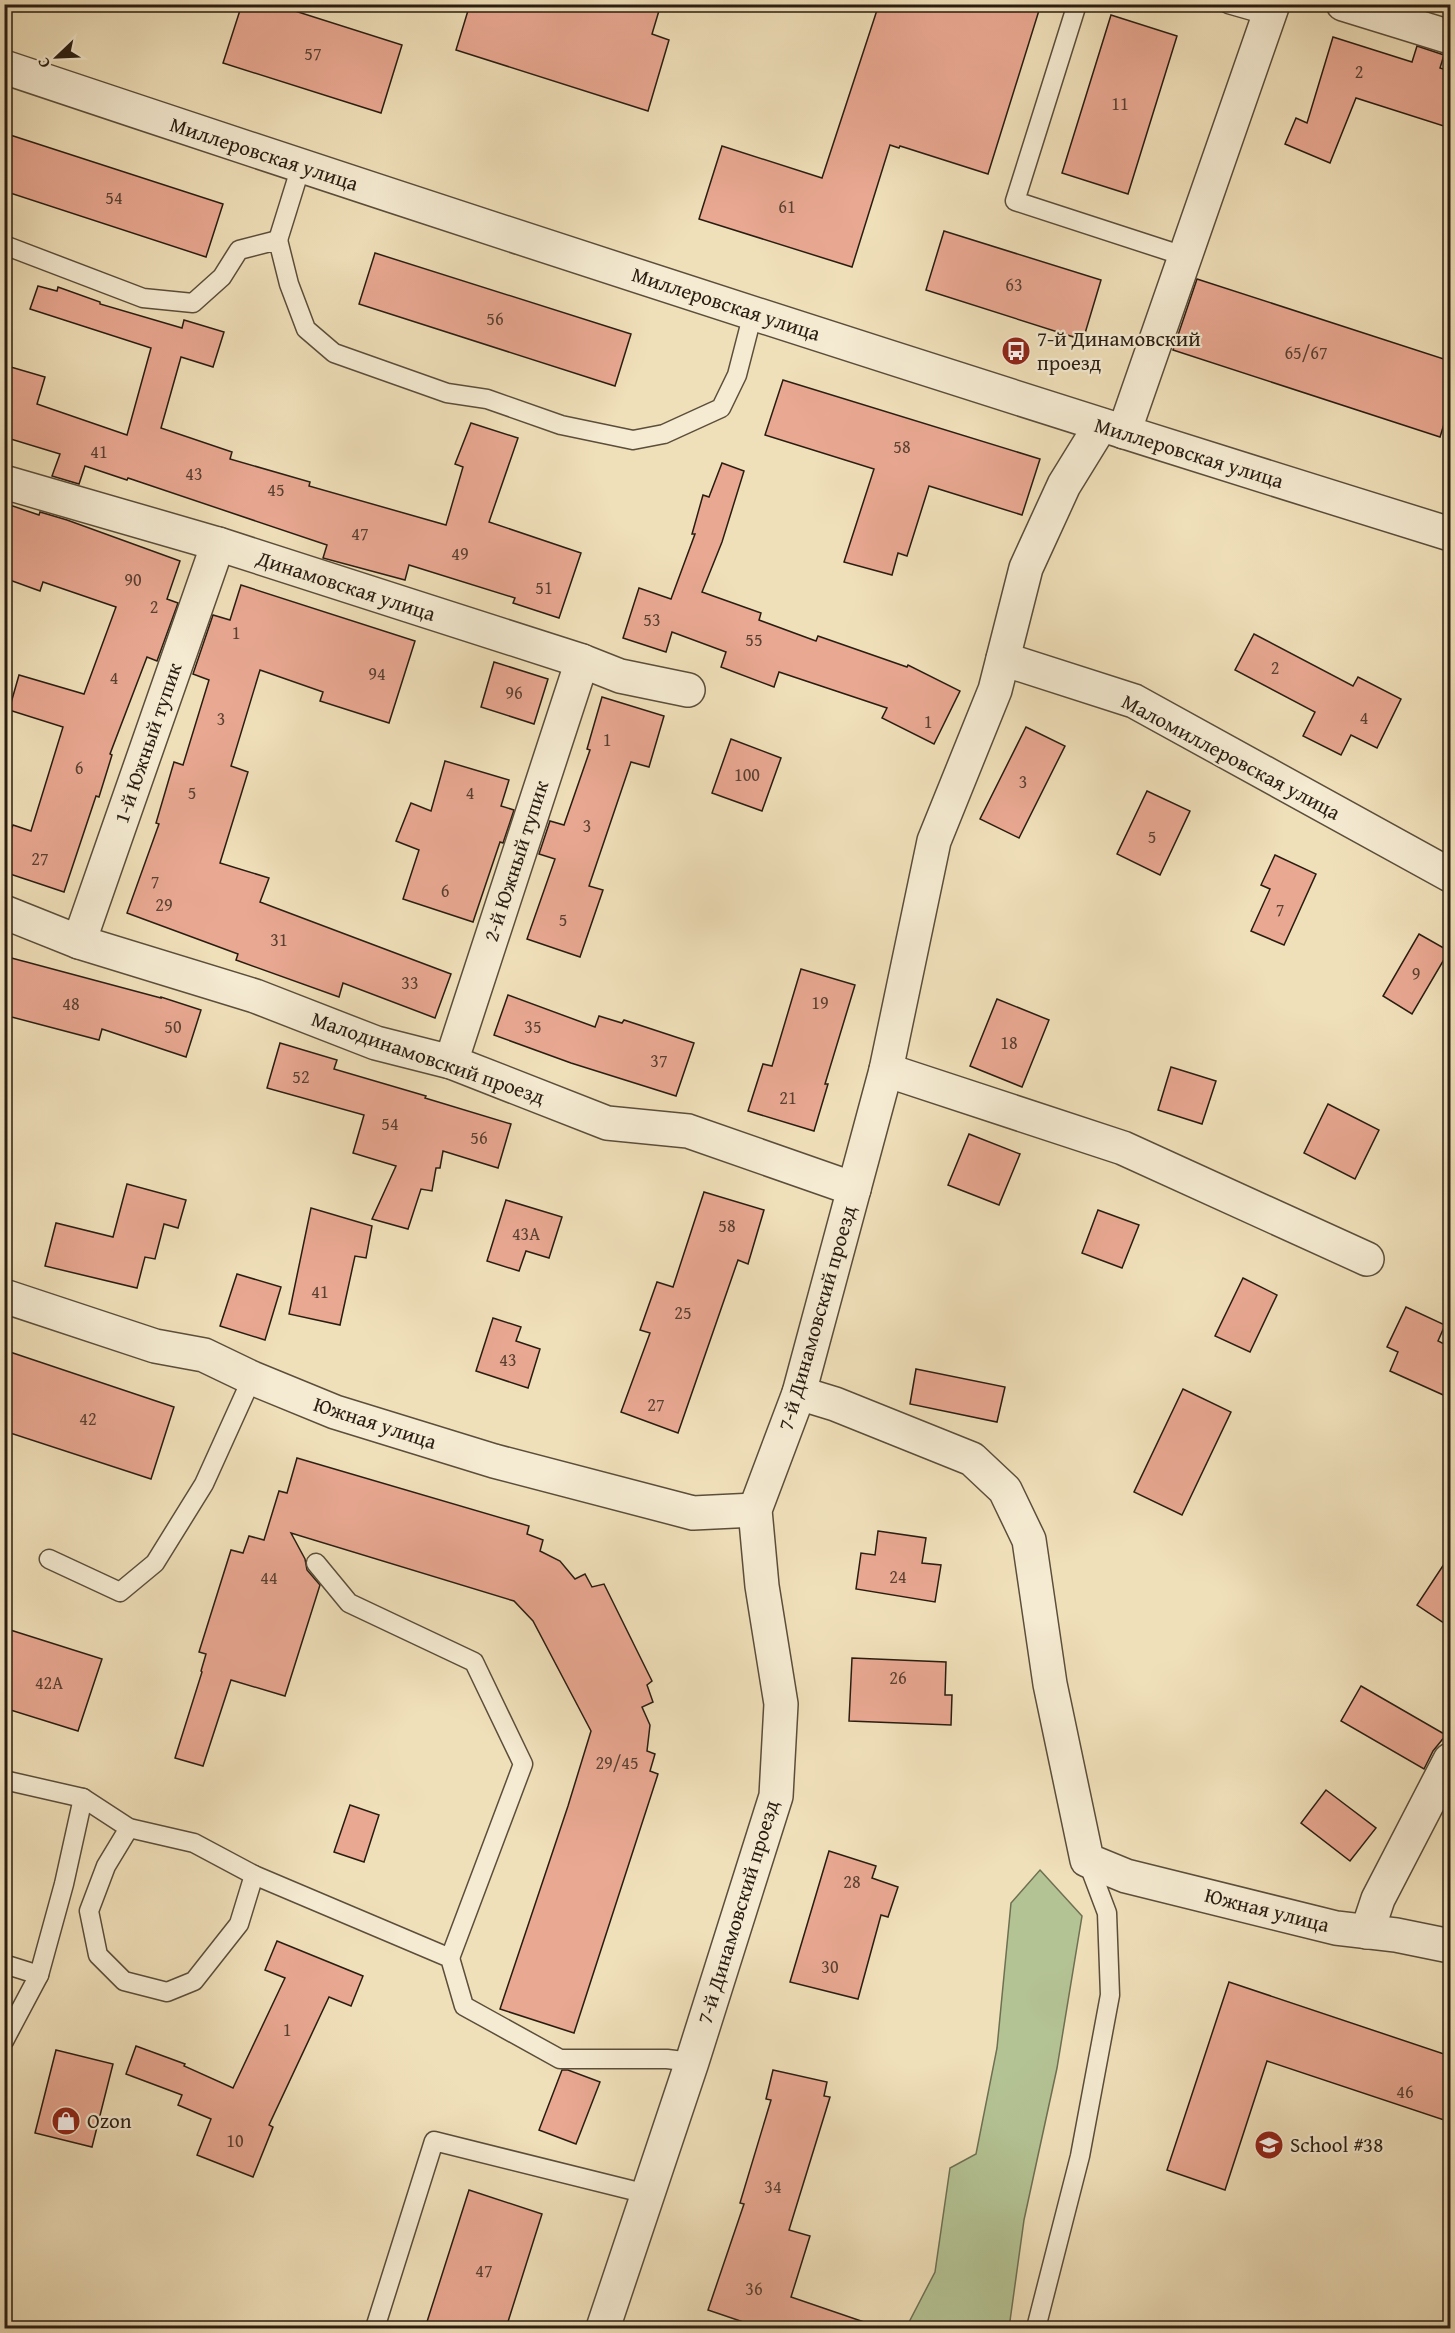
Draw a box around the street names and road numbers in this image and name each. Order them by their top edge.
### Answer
street label: Миллеровская улица [166,108,362,199]
street label: Миллеровская улица [628,258,824,349]
street label: Миллеровская улица [1091,409,1288,496]
street label: Динамовская улица [252,542,440,629]
street label: 1-й Южный тупик [106,658,190,827]
street label: Маломиллеровская улица [1116,686,1346,827]
street label: 2-й Южный тупик [475,776,556,945]
street label: Малодинамовский проезд [307,1003,550,1112]
street label: 7-й Динамовский проезд [770,1201,864,1434]
street label: Южная улица [310,1388,441,1457]
street label: 7-й Динамовский проезд [689,1796,787,2028]
street label: Южная улица [1202,1879,1333,1940]

